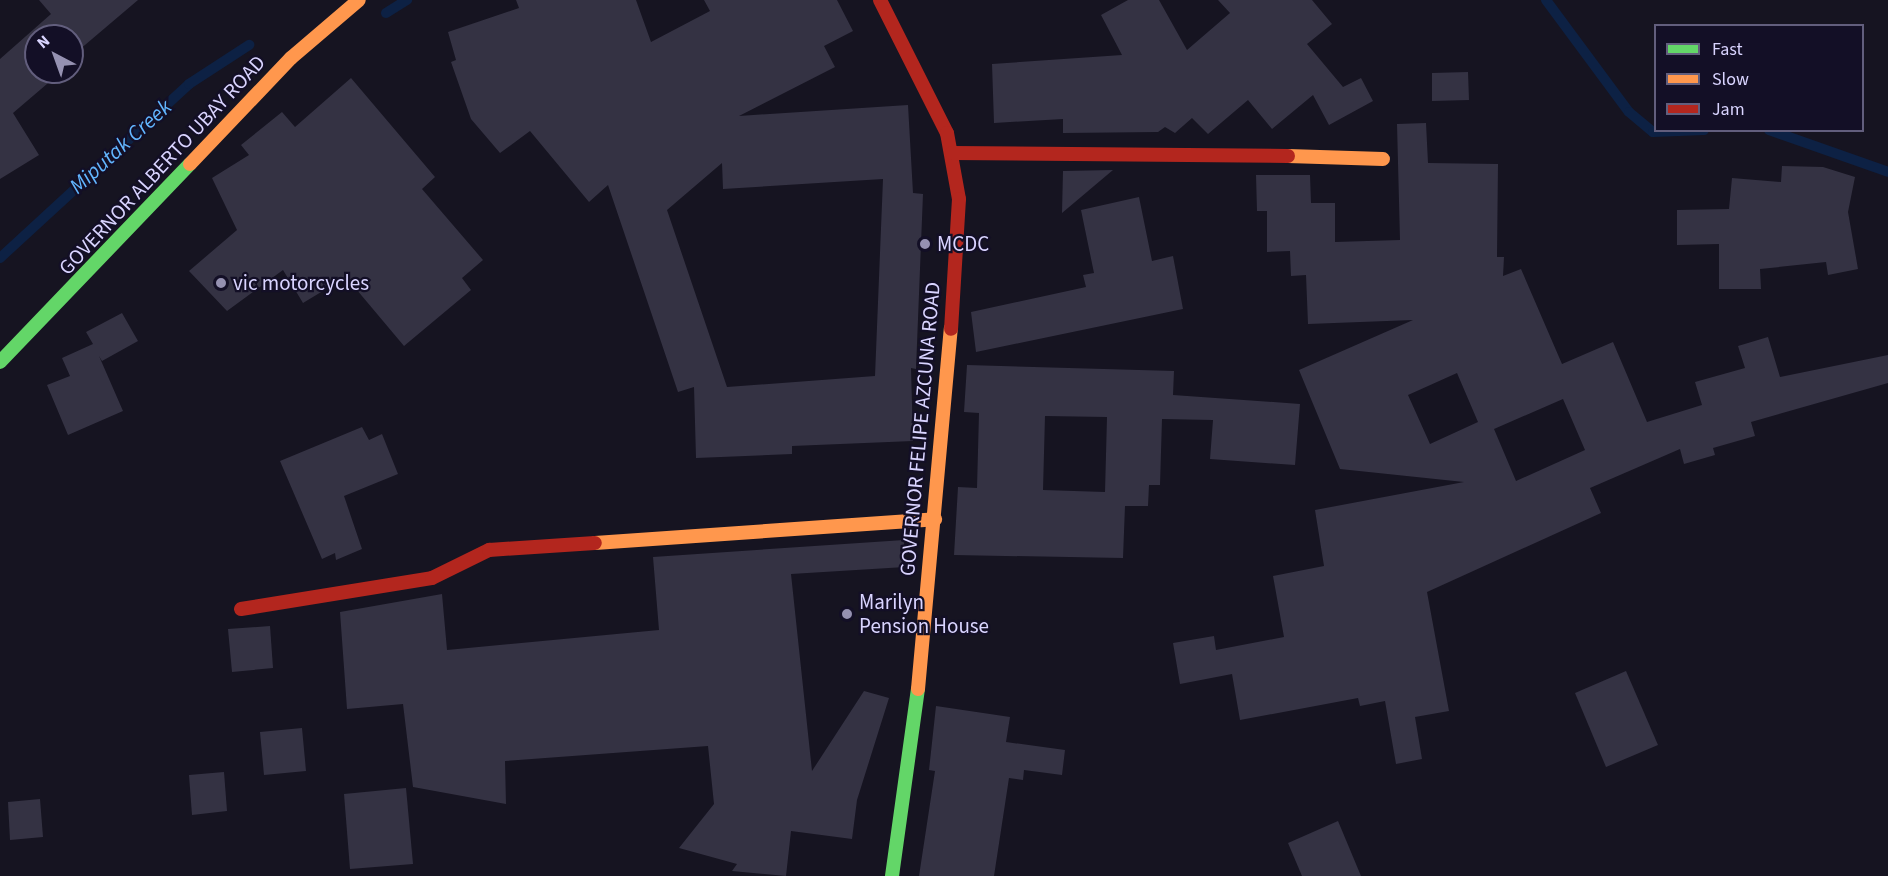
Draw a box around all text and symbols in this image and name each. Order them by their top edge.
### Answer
north arrow [24,24,84,84]
legend [1654,24,1864,132]
text: N [32,30,55,54]
text: Fast [1712,37,1743,62]
street label: GOVERNOR ALBERTO UBAY ROAD [54,50,270,280]
text: Slow [1712,67,1749,92]
water label: Miputak Creek [64,94,178,200]
text: Jam [1712,97,1745,122]
place label: MCDC [937,231,989,257]
marker: MCDC [918,237,932,251]
place label: vic motorcycles [233,270,369,296]
marker: vic motorcycles [214,276,228,290]
street label: GOVERNOR FELIPE AZCUNA ROAD [895,281,945,577]
place label: Marilyn Pension House [859,589,989,639]
marker: Marilyn Pension House [840,607,854,621]

